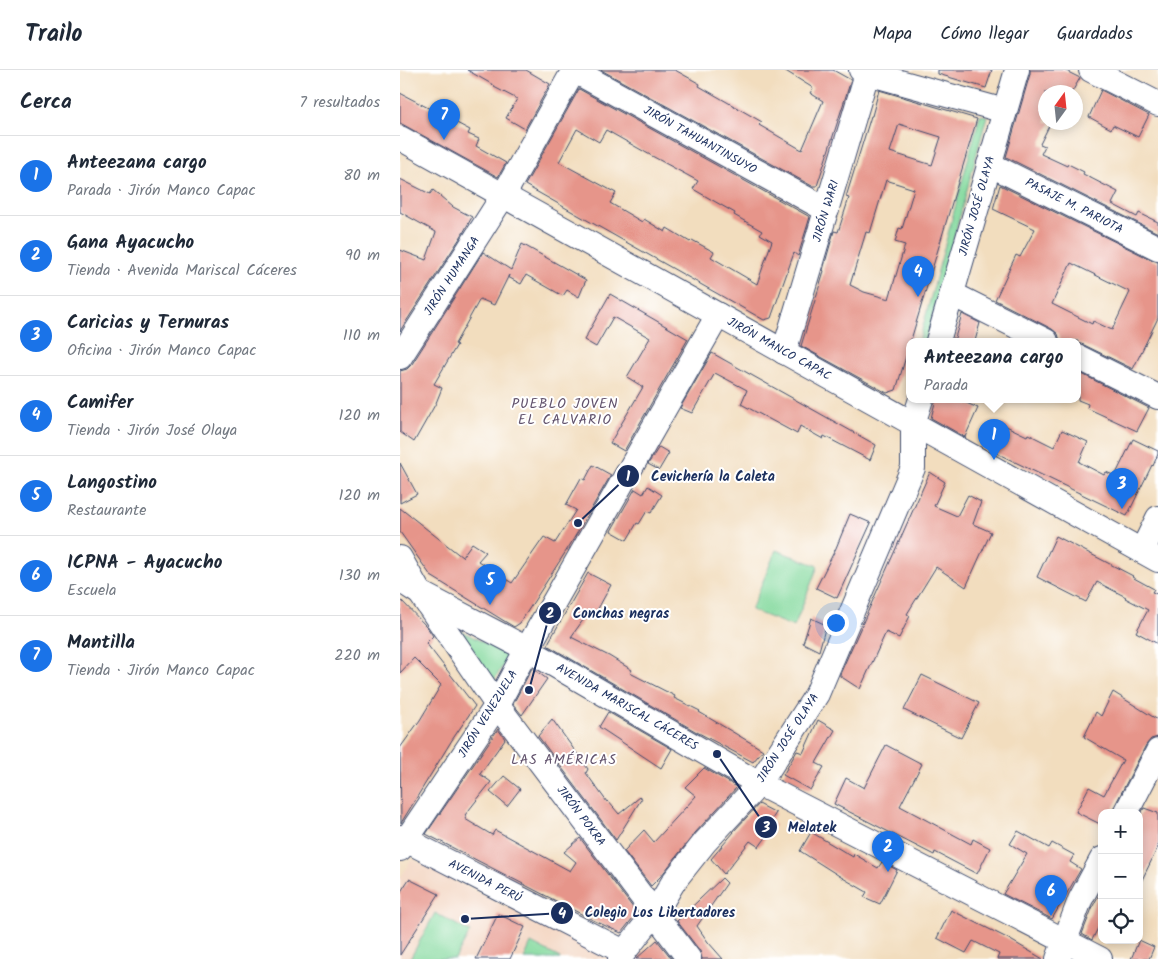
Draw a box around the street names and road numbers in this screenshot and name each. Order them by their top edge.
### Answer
street label: JIRÓN TAHUANTINSUYO [640,101,761,179]
street label: JIRÓN JOSÉ OLAYA [954,154,1000,258]
street label: PASAJE M. PARIOTA [1022,173,1126,239]
street label: JIRÓN WARI [808,177,845,244]
street label: JIRÓN HUMANGA [419,233,485,319]
street label: JIRÓN MANCO CAPAC [724,312,834,386]
street label: AVENIDA MARISCAL CÁCERES [552,658,702,756]
street label: JIRÓN VENEZUELA [453,666,523,762]
street label: JIRÓN JOSÉ OLAYA [752,690,824,786]
street label: JIRÓN POKRA [552,782,610,850]
street label: AVENIDA PERÚ [445,854,525,908]

